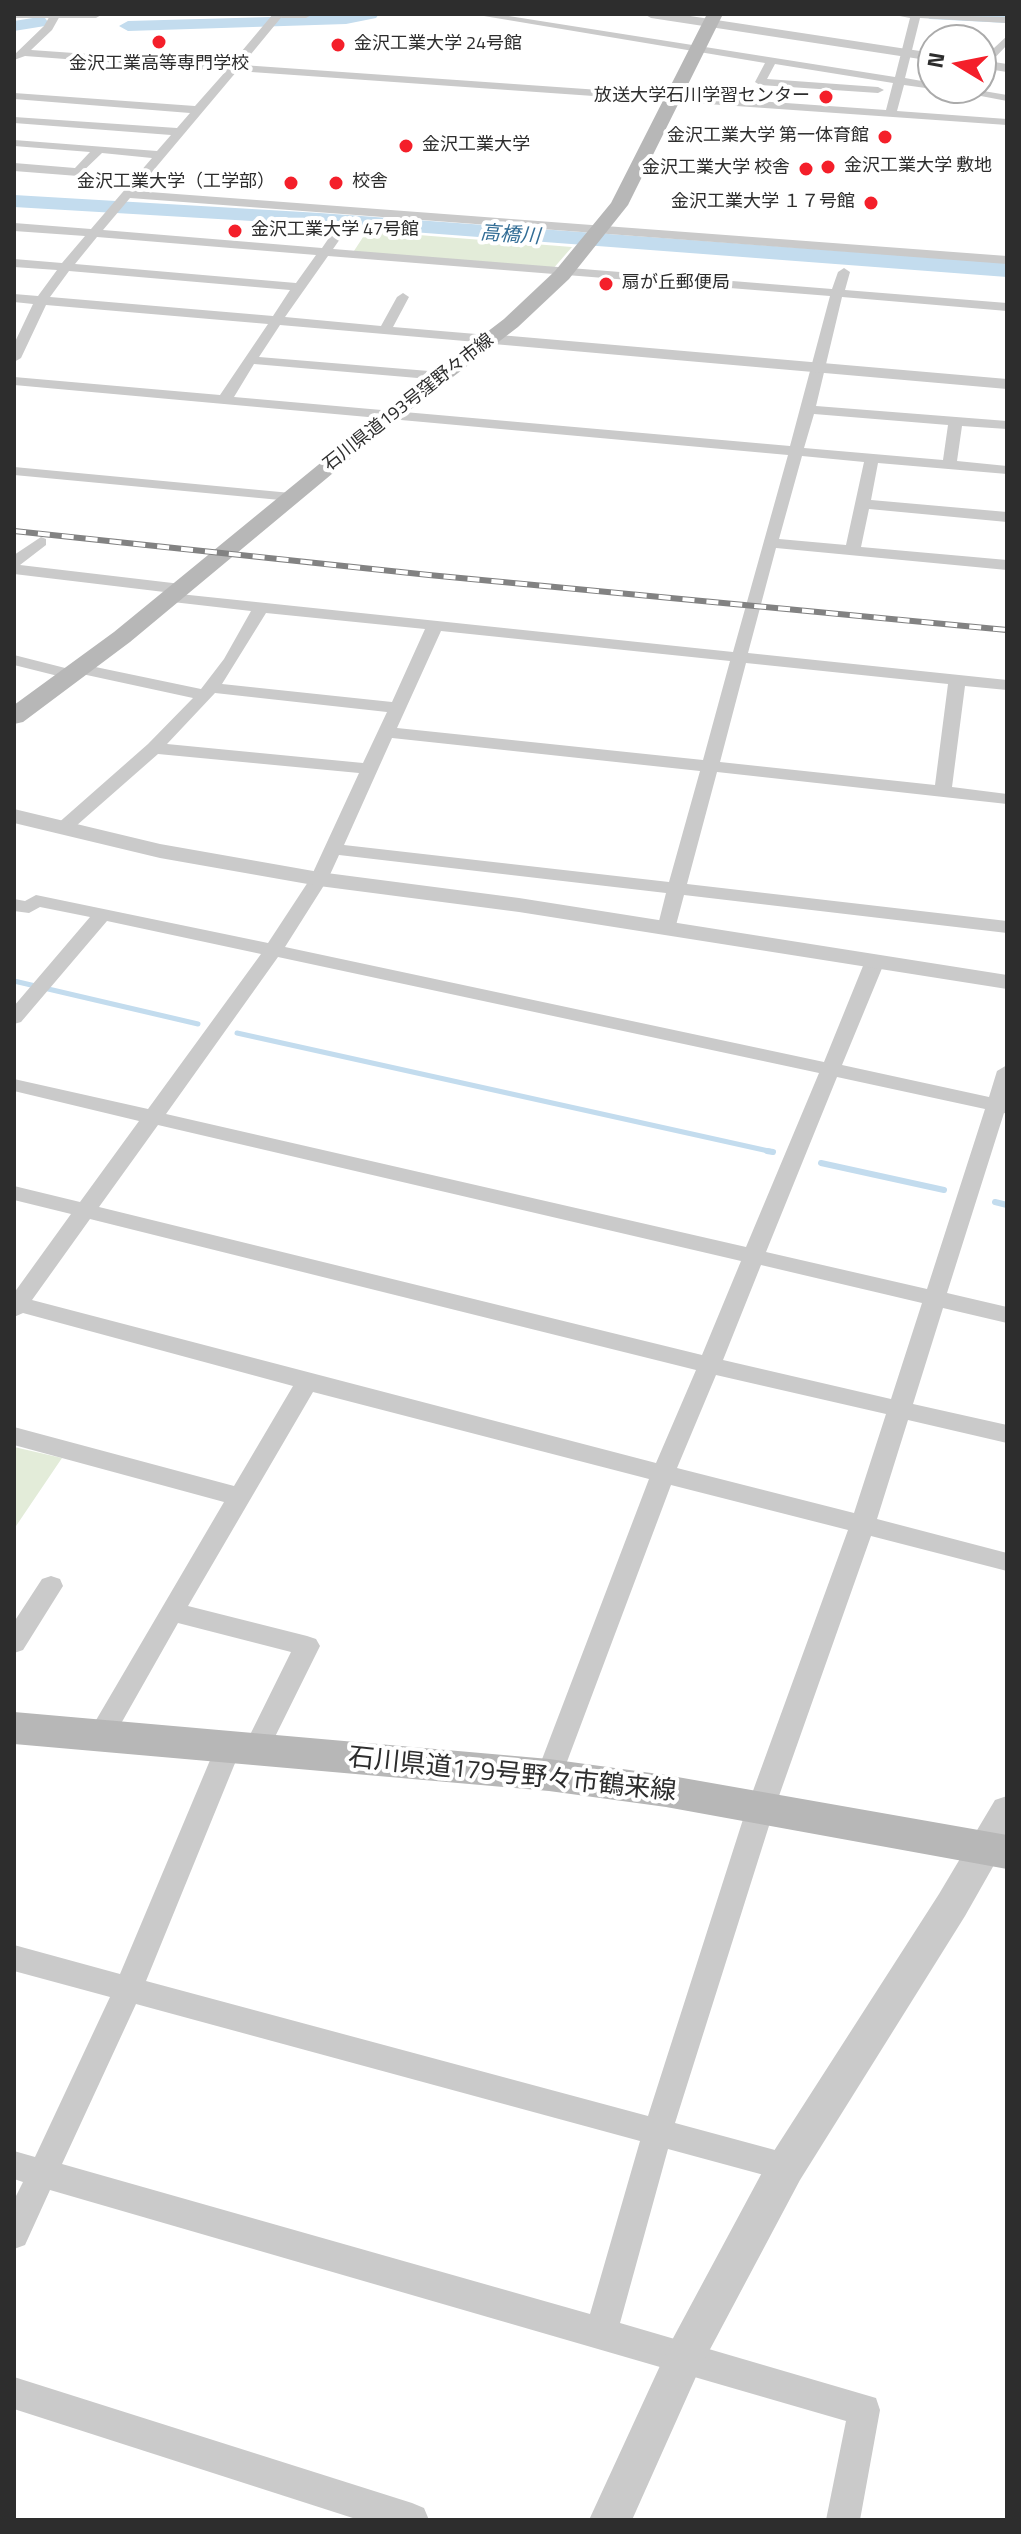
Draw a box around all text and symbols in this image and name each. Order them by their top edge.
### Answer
north arrow [917,24,997,104]
marker: 金沢工業高等専門学校 [150,33,168,51]
place label: 金沢工業大学 24号館 [354,34,522,56]
marker: 金沢工業大学 24号館 [329,36,347,54]
text: N [917,50,953,71]
place label: 金沢工業高等専門学校 [69,54,249,76]
place label: 放送大学石川学習センター [594,86,810,108]
marker: 放送大学石川学習センター [817,88,835,106]
place label: 金沢工業大学 第一体育館 [667,126,869,148]
marker: 金沢工業大学 第一体育館 [876,128,894,146]
place label: 金沢工業大学 [422,135,530,157]
marker: 金沢工業大学 [397,137,415,155]
place label: 金沢工業大学 敷地 [844,156,992,178]
place label: 金沢工業大学 校舎 [642,158,790,180]
marker: 金沢工業大学 敷地 [819,158,837,176]
marker: 金沢工業大学 校舎 [797,160,815,178]
place label: 金沢工業大学（工学部） [77,172,275,194]
place label: 校舎 [352,172,388,194]
marker: 金沢工業大学（工学部） [282,174,300,192]
marker: 校舎 [327,174,345,192]
place label: 金沢工業大学 １７号館 [671,192,855,214]
marker: 金沢工業大学 １７号館 [862,194,880,212]
place label: 金沢工業大学 47号館 [251,220,419,242]
marker: 金沢工業大学 47号館 [226,222,244,240]
water label: 高橋川 [479,222,541,250]
place label: 扇が丘郵便局 [622,273,730,295]
marker: 扇が丘郵便局 [597,275,615,293]
street label: 石川県道193号窪野々市線 [320,330,498,476]
street label: 石川県道179号野々市鶴来線 [346,1743,678,1809]

